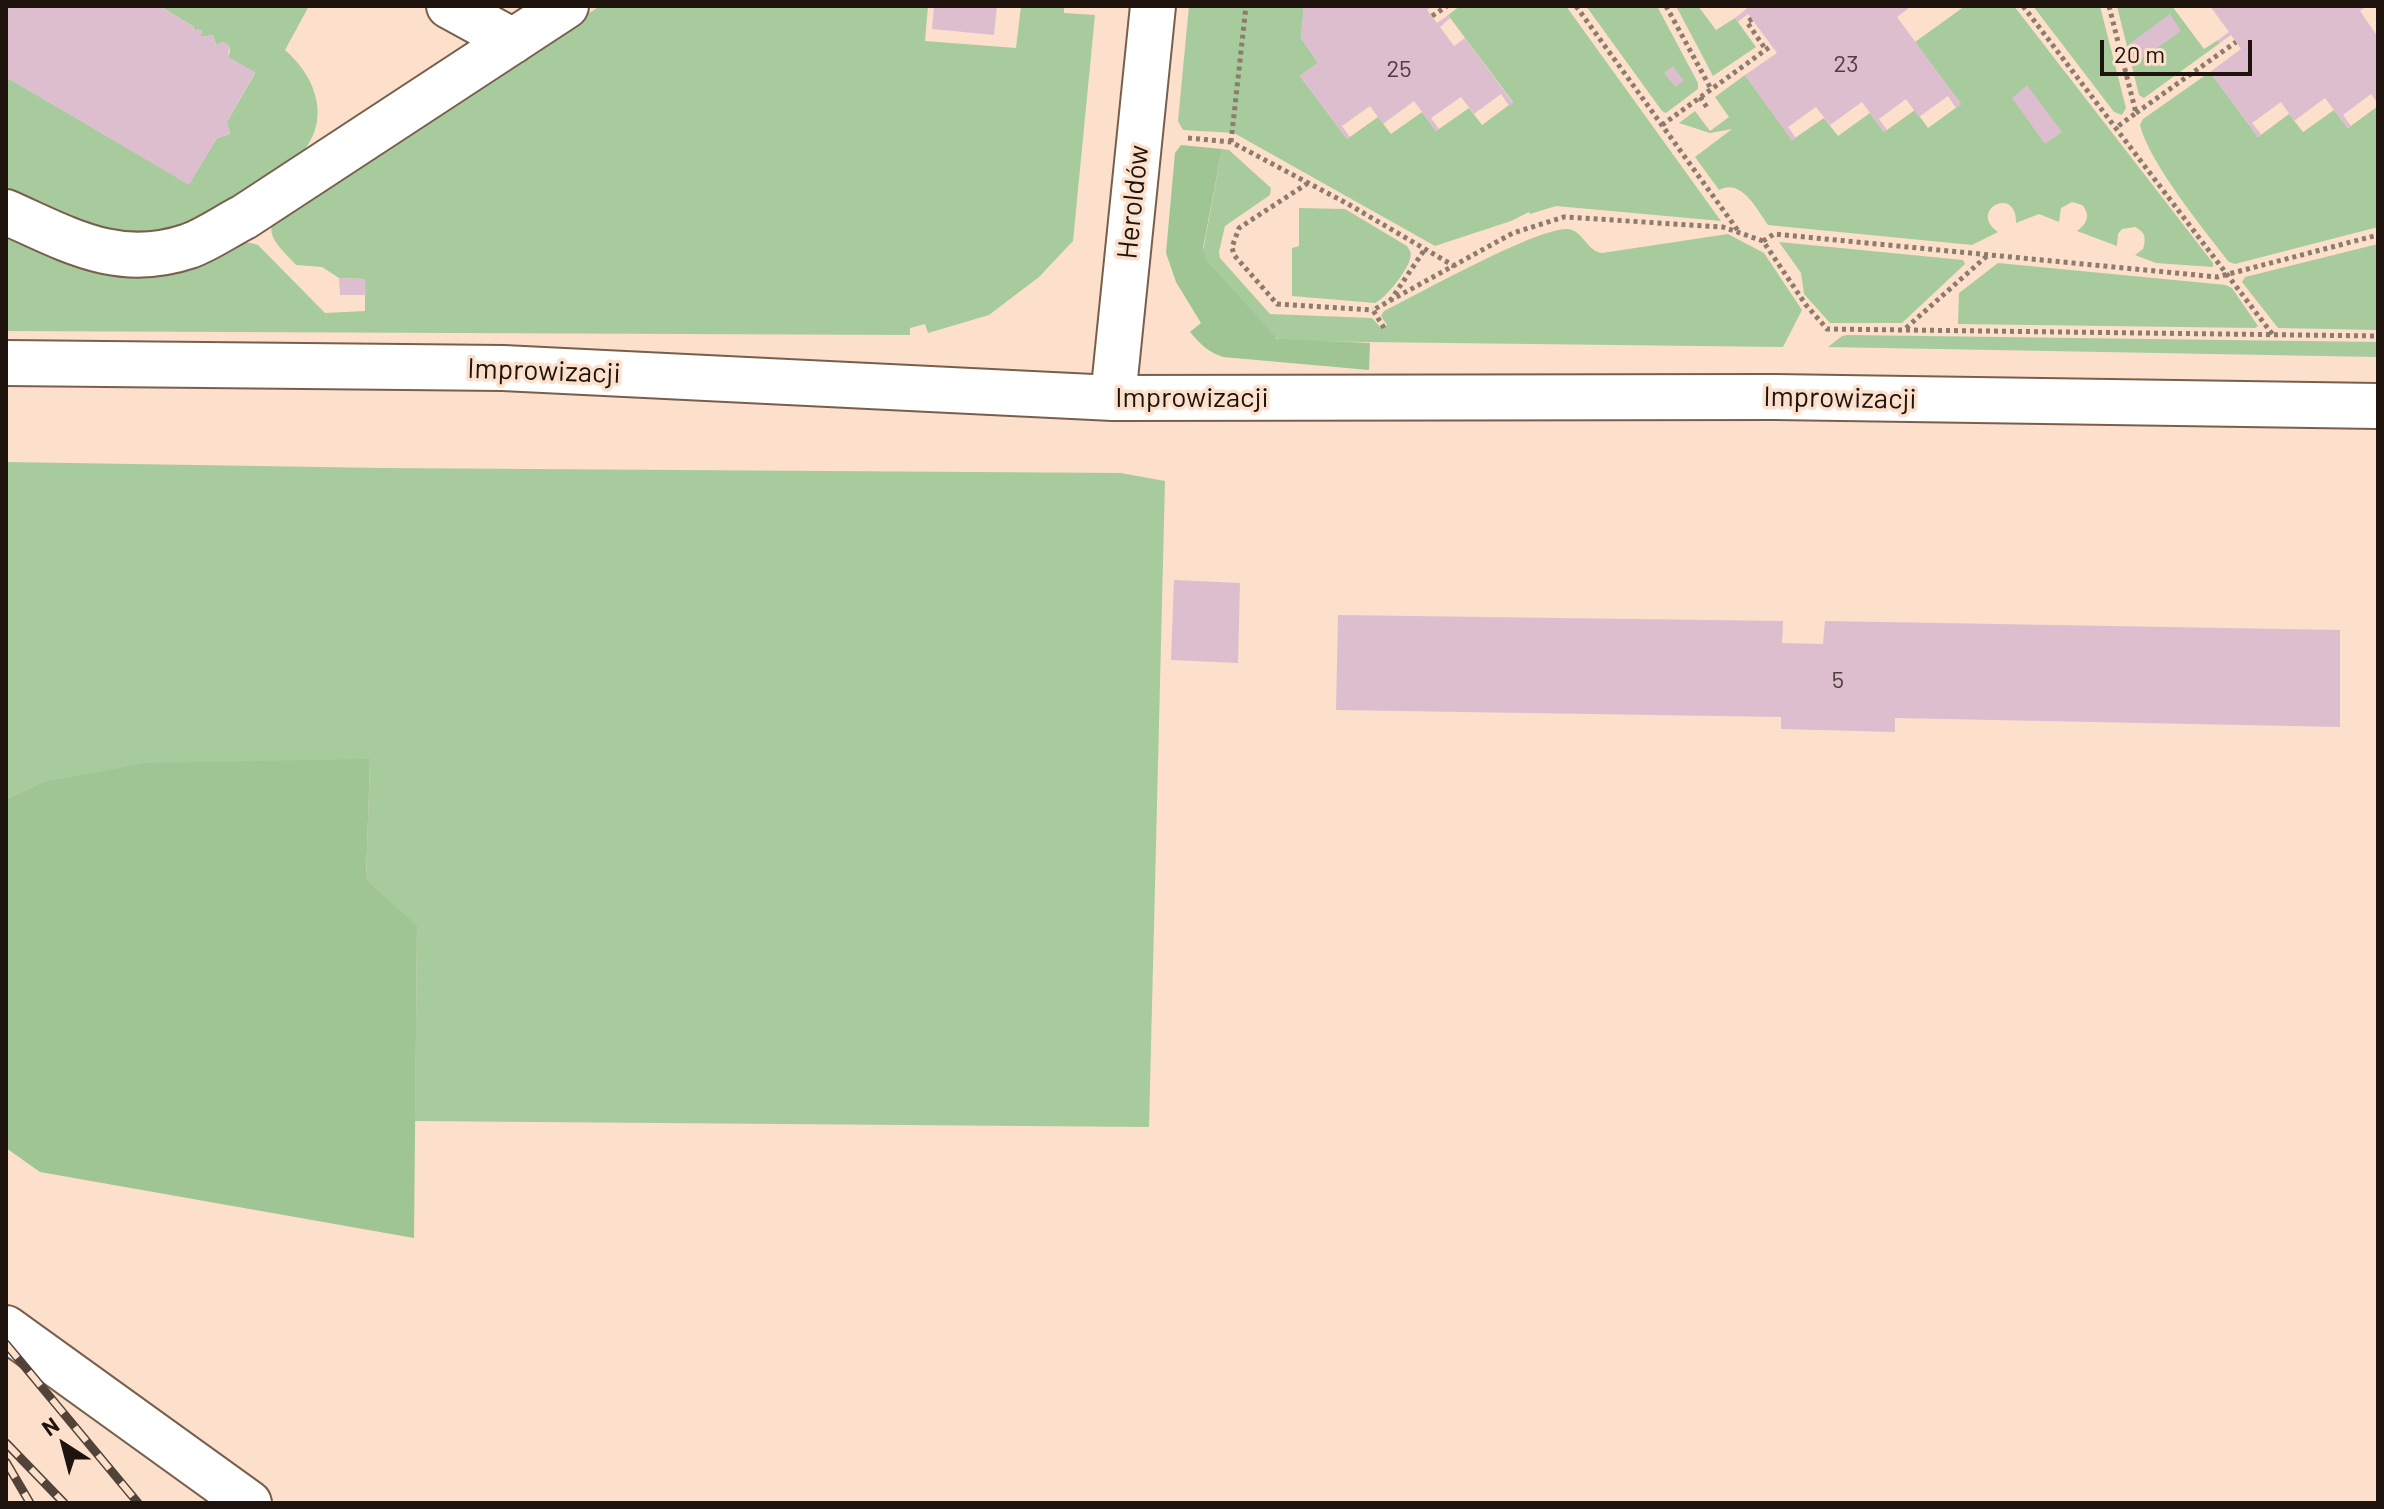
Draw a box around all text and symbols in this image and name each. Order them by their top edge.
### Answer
scale bar [2104,24,2256,74]
text: 20 m [2114,39,2165,68]
house number: 23 [1833,50,1859,78]
house number: 25 [1386,55,1412,83]
street label: Heroldów [1110,143,1156,261]
street label: Improwizacji [467,352,621,390]
street label: Improwizacji [1763,380,1917,416]
street label: Improwizacji [1115,381,1269,415]
house number: 5 [1832,666,1844,694]
north arrow [24,1405,104,1485]
text: N [36,1411,63,1440]

